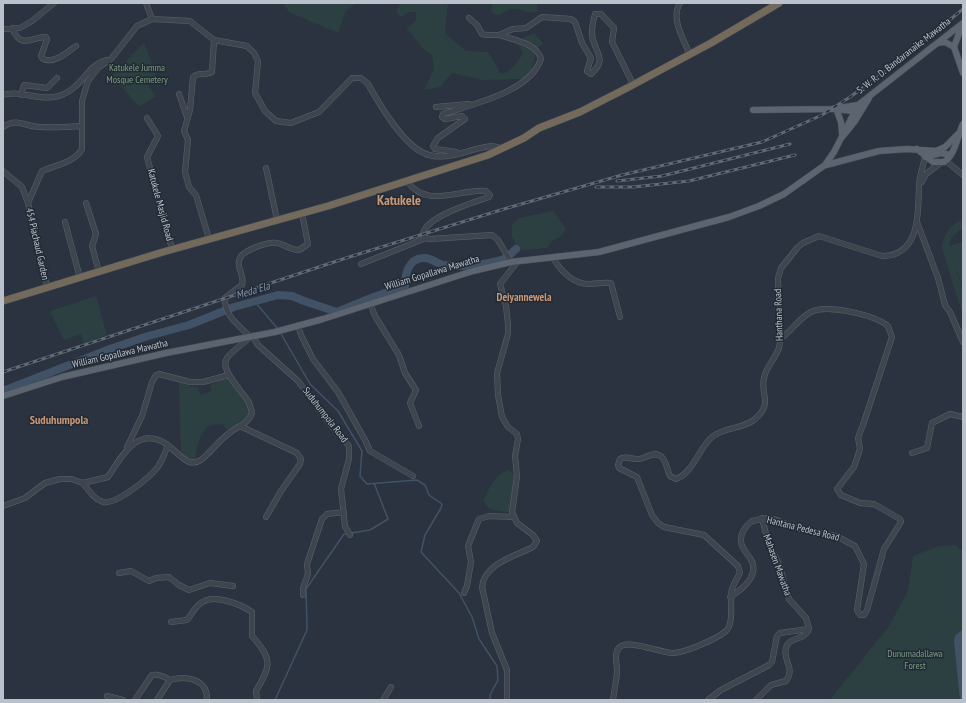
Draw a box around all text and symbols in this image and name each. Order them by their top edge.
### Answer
street label: S. W. R. D. Bandaranaike Mawatha [855,16,953,96]
park label: Katukele Jumma Mosque Cemetery [106,62,168,86]
street label: Katukele Masjid Road [145,168,175,242]
district label: Katukele [377,193,421,209]
street label: 454 Piachaud Garden [23,207,51,281]
street label: William Gopallawa Mawatha [383,253,481,293]
water label: Meda Ela [234,280,272,302]
street label: Hanthana Road [772,289,786,341]
district label: Deiyannewela [497,291,551,305]
street label: William Gopallawa Mawatha [71,337,169,371]
street label: Suduhumpola Road [300,385,350,445]
district label: Suduhumpola [30,414,88,428]
street label: Hantana Pedesa Road [765,514,841,544]
street label: Mahasen Mawatha [760,533,794,597]
park label: Dunumadallawa Forest [887,648,943,672]

